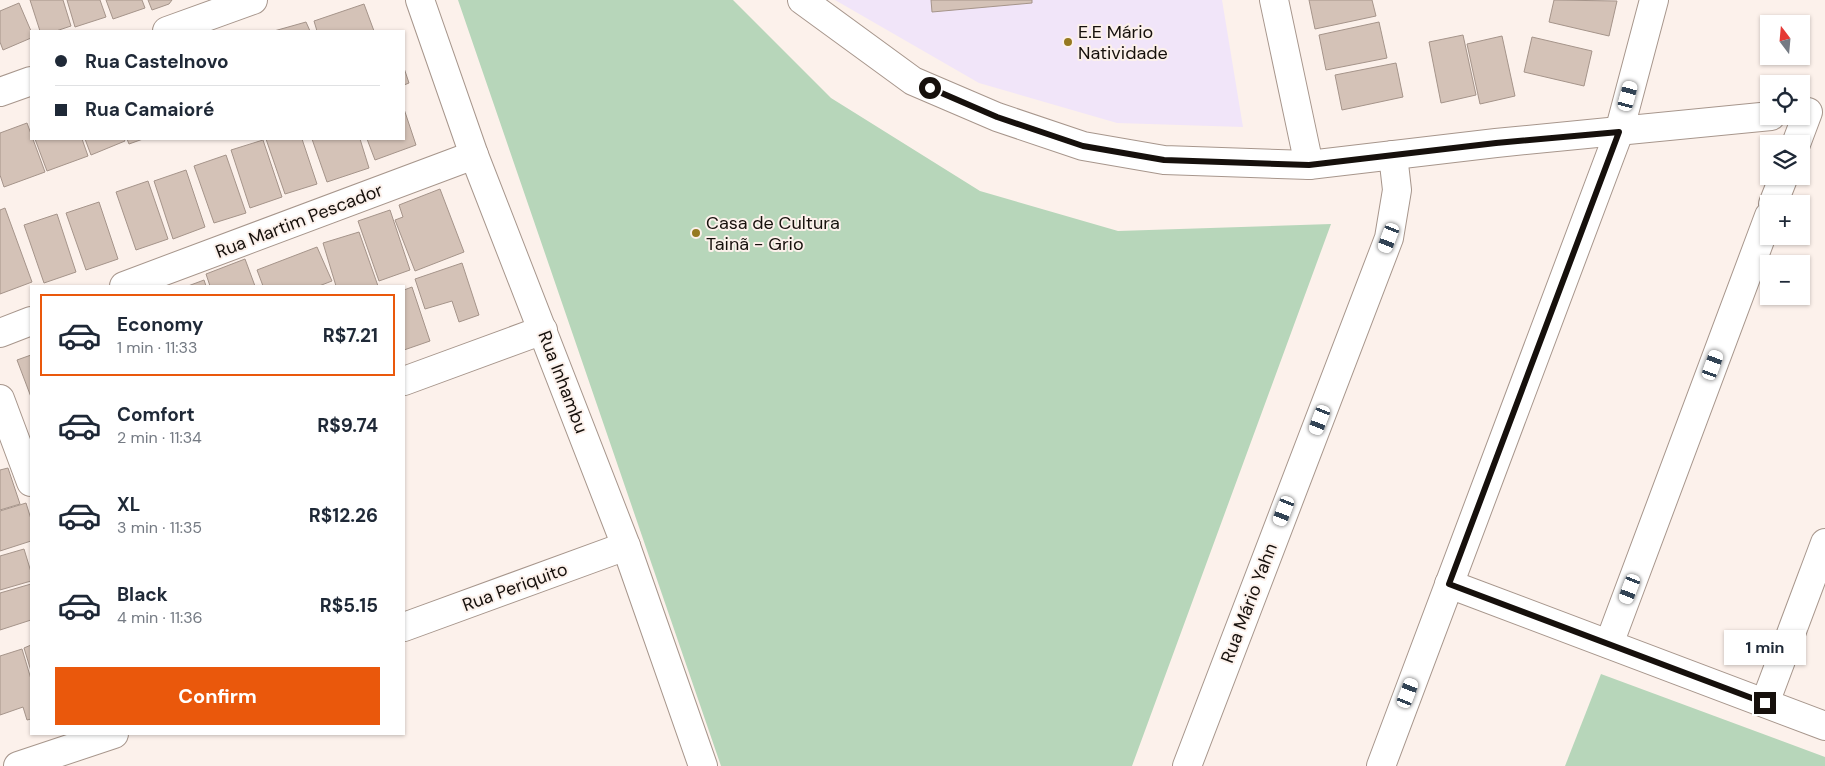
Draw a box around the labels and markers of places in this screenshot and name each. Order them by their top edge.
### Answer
place label: E.E Mário Natividade [1078,20,1168,65]
marker: E.E Mário Natividade [1062,36,1074,48]
place label: Casa de Cultura Tainã - Grio [706,211,840,256]
marker: Casa de Cultura Tainã - Grio [690,227,702,239]

